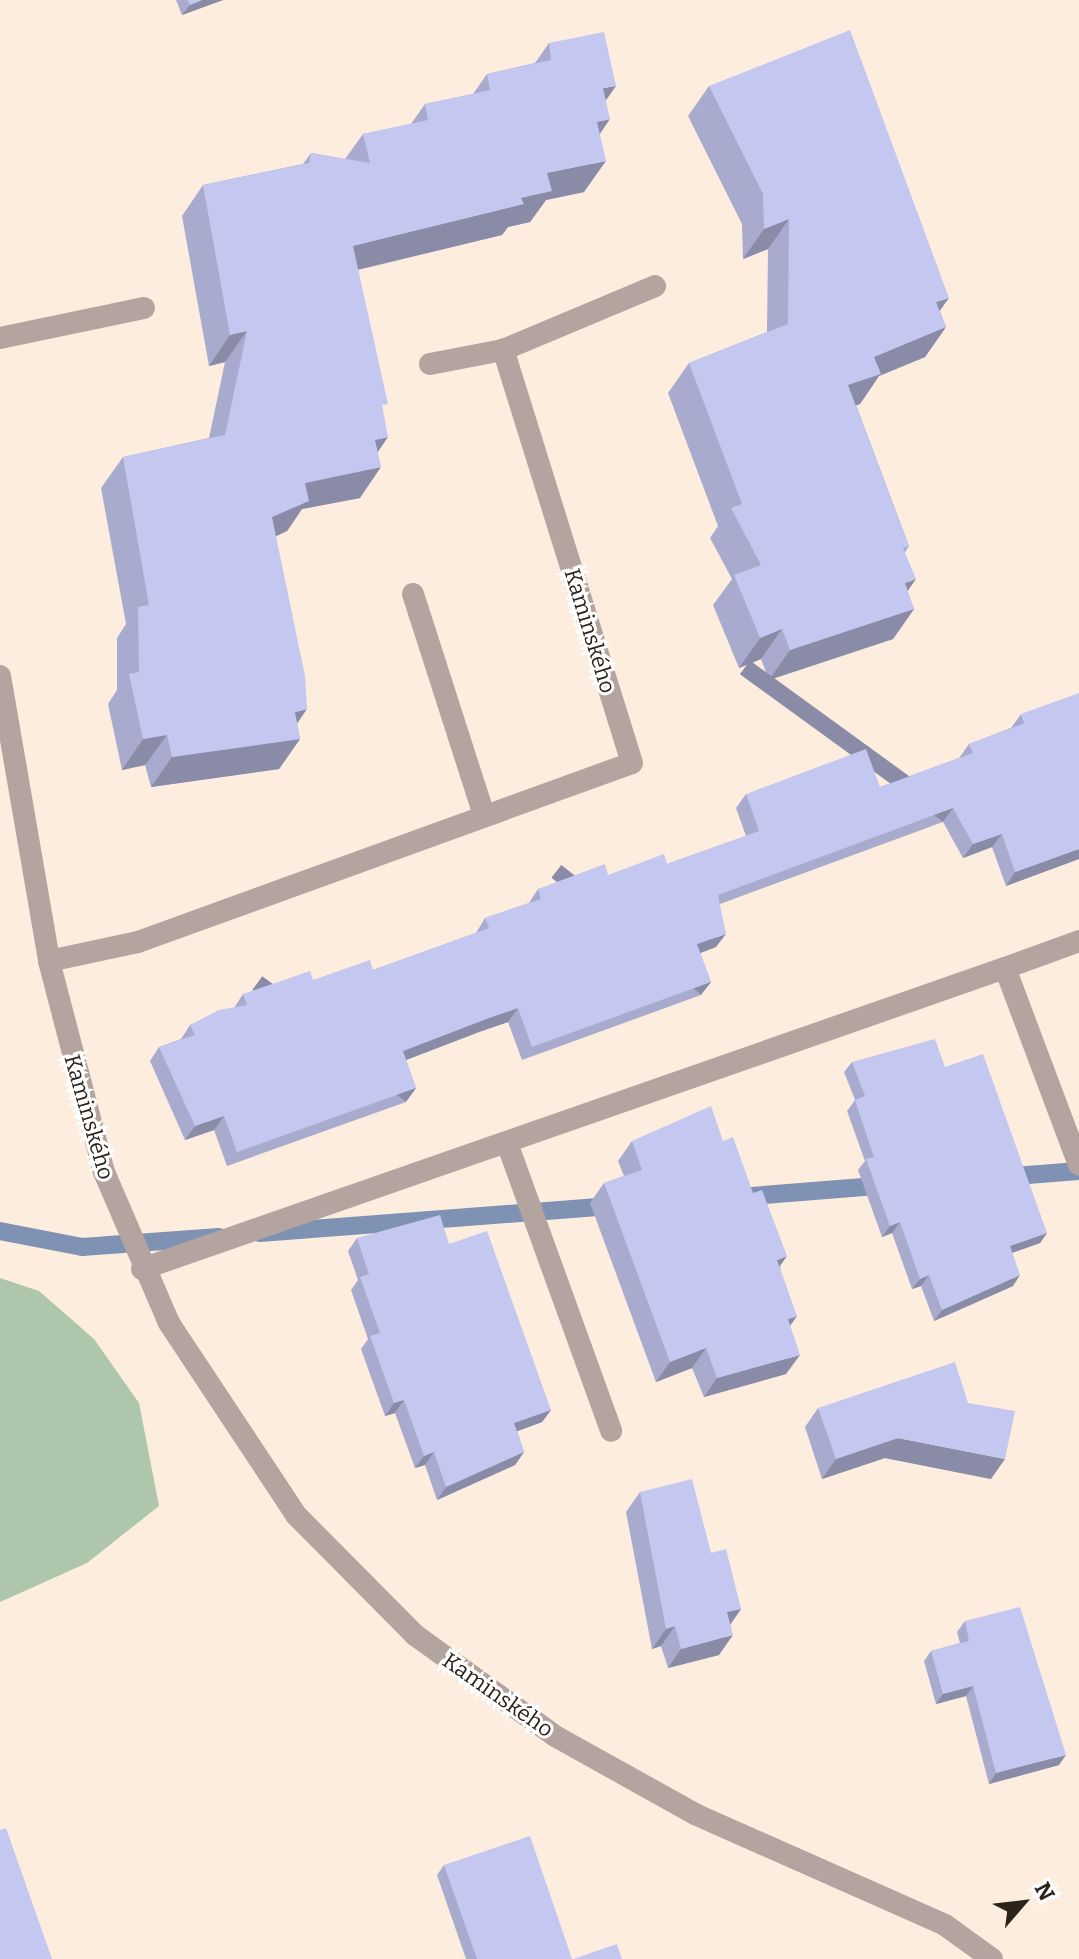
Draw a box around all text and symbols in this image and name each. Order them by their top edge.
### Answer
street label: Kaminského [559,566,621,696]
street label: Kaminského [59,1051,119,1183]
street label: Kaminského [438,1647,558,1743]
north arrow [983,1863,1063,1943]
text: N [1029,1878,1061,1905]

